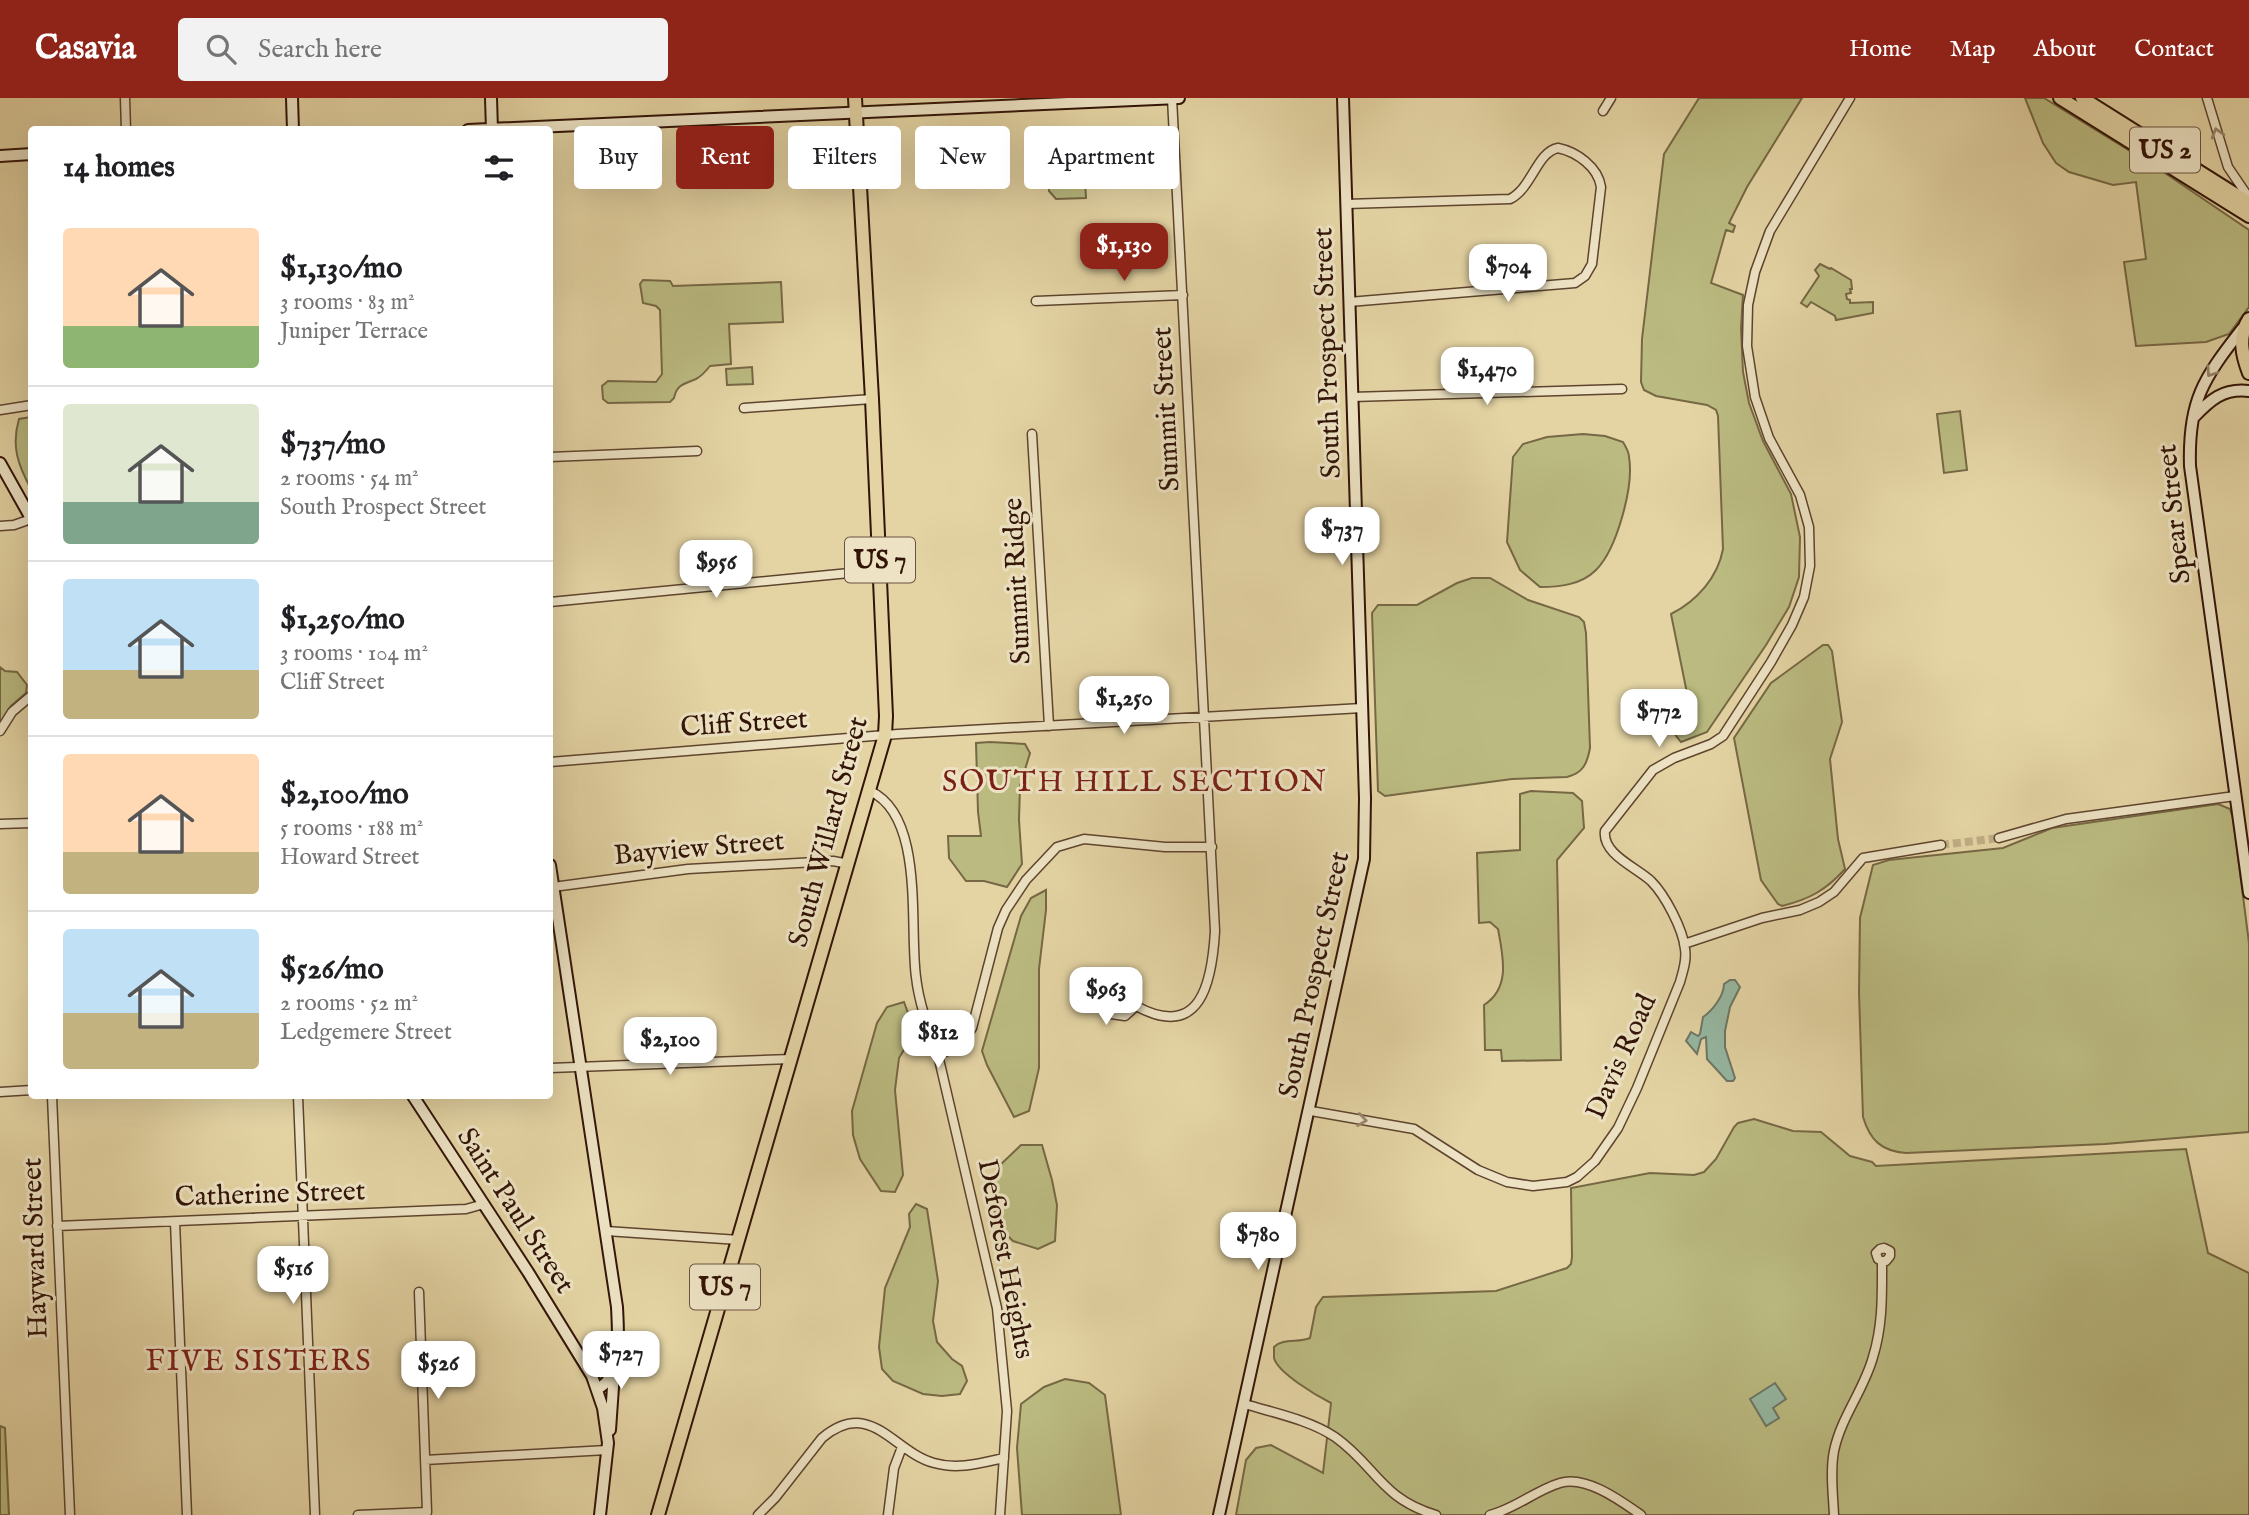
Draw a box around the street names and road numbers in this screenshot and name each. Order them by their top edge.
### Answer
road number: US 2 [2130,128,2200,172]
street label: South Prospect Street [1306,226,1350,479]
street label: Summit Street [1145,325,1189,492]
street label: Spear Street [2150,442,2200,586]
street label: Summit Ridge [996,497,1040,665]
road number: US 7 [845,538,915,582]
street label: Cliff Street [679,702,809,746]
street label: South Willard Street [781,713,877,951]
street label: Bayview Street [612,824,786,874]
street label: South Prospect Street [1272,848,1358,1102]
street label: Davis Road [1579,989,1665,1125]
street label: Saint Paul Street [448,1122,582,1301]
street label: Deforest Heights [969,1156,1041,1362]
street label: Hayward Street [15,1157,57,1339]
street label: Catherine Street [174,1174,366,1216]
road number: US 7 [690,1264,760,1310]

